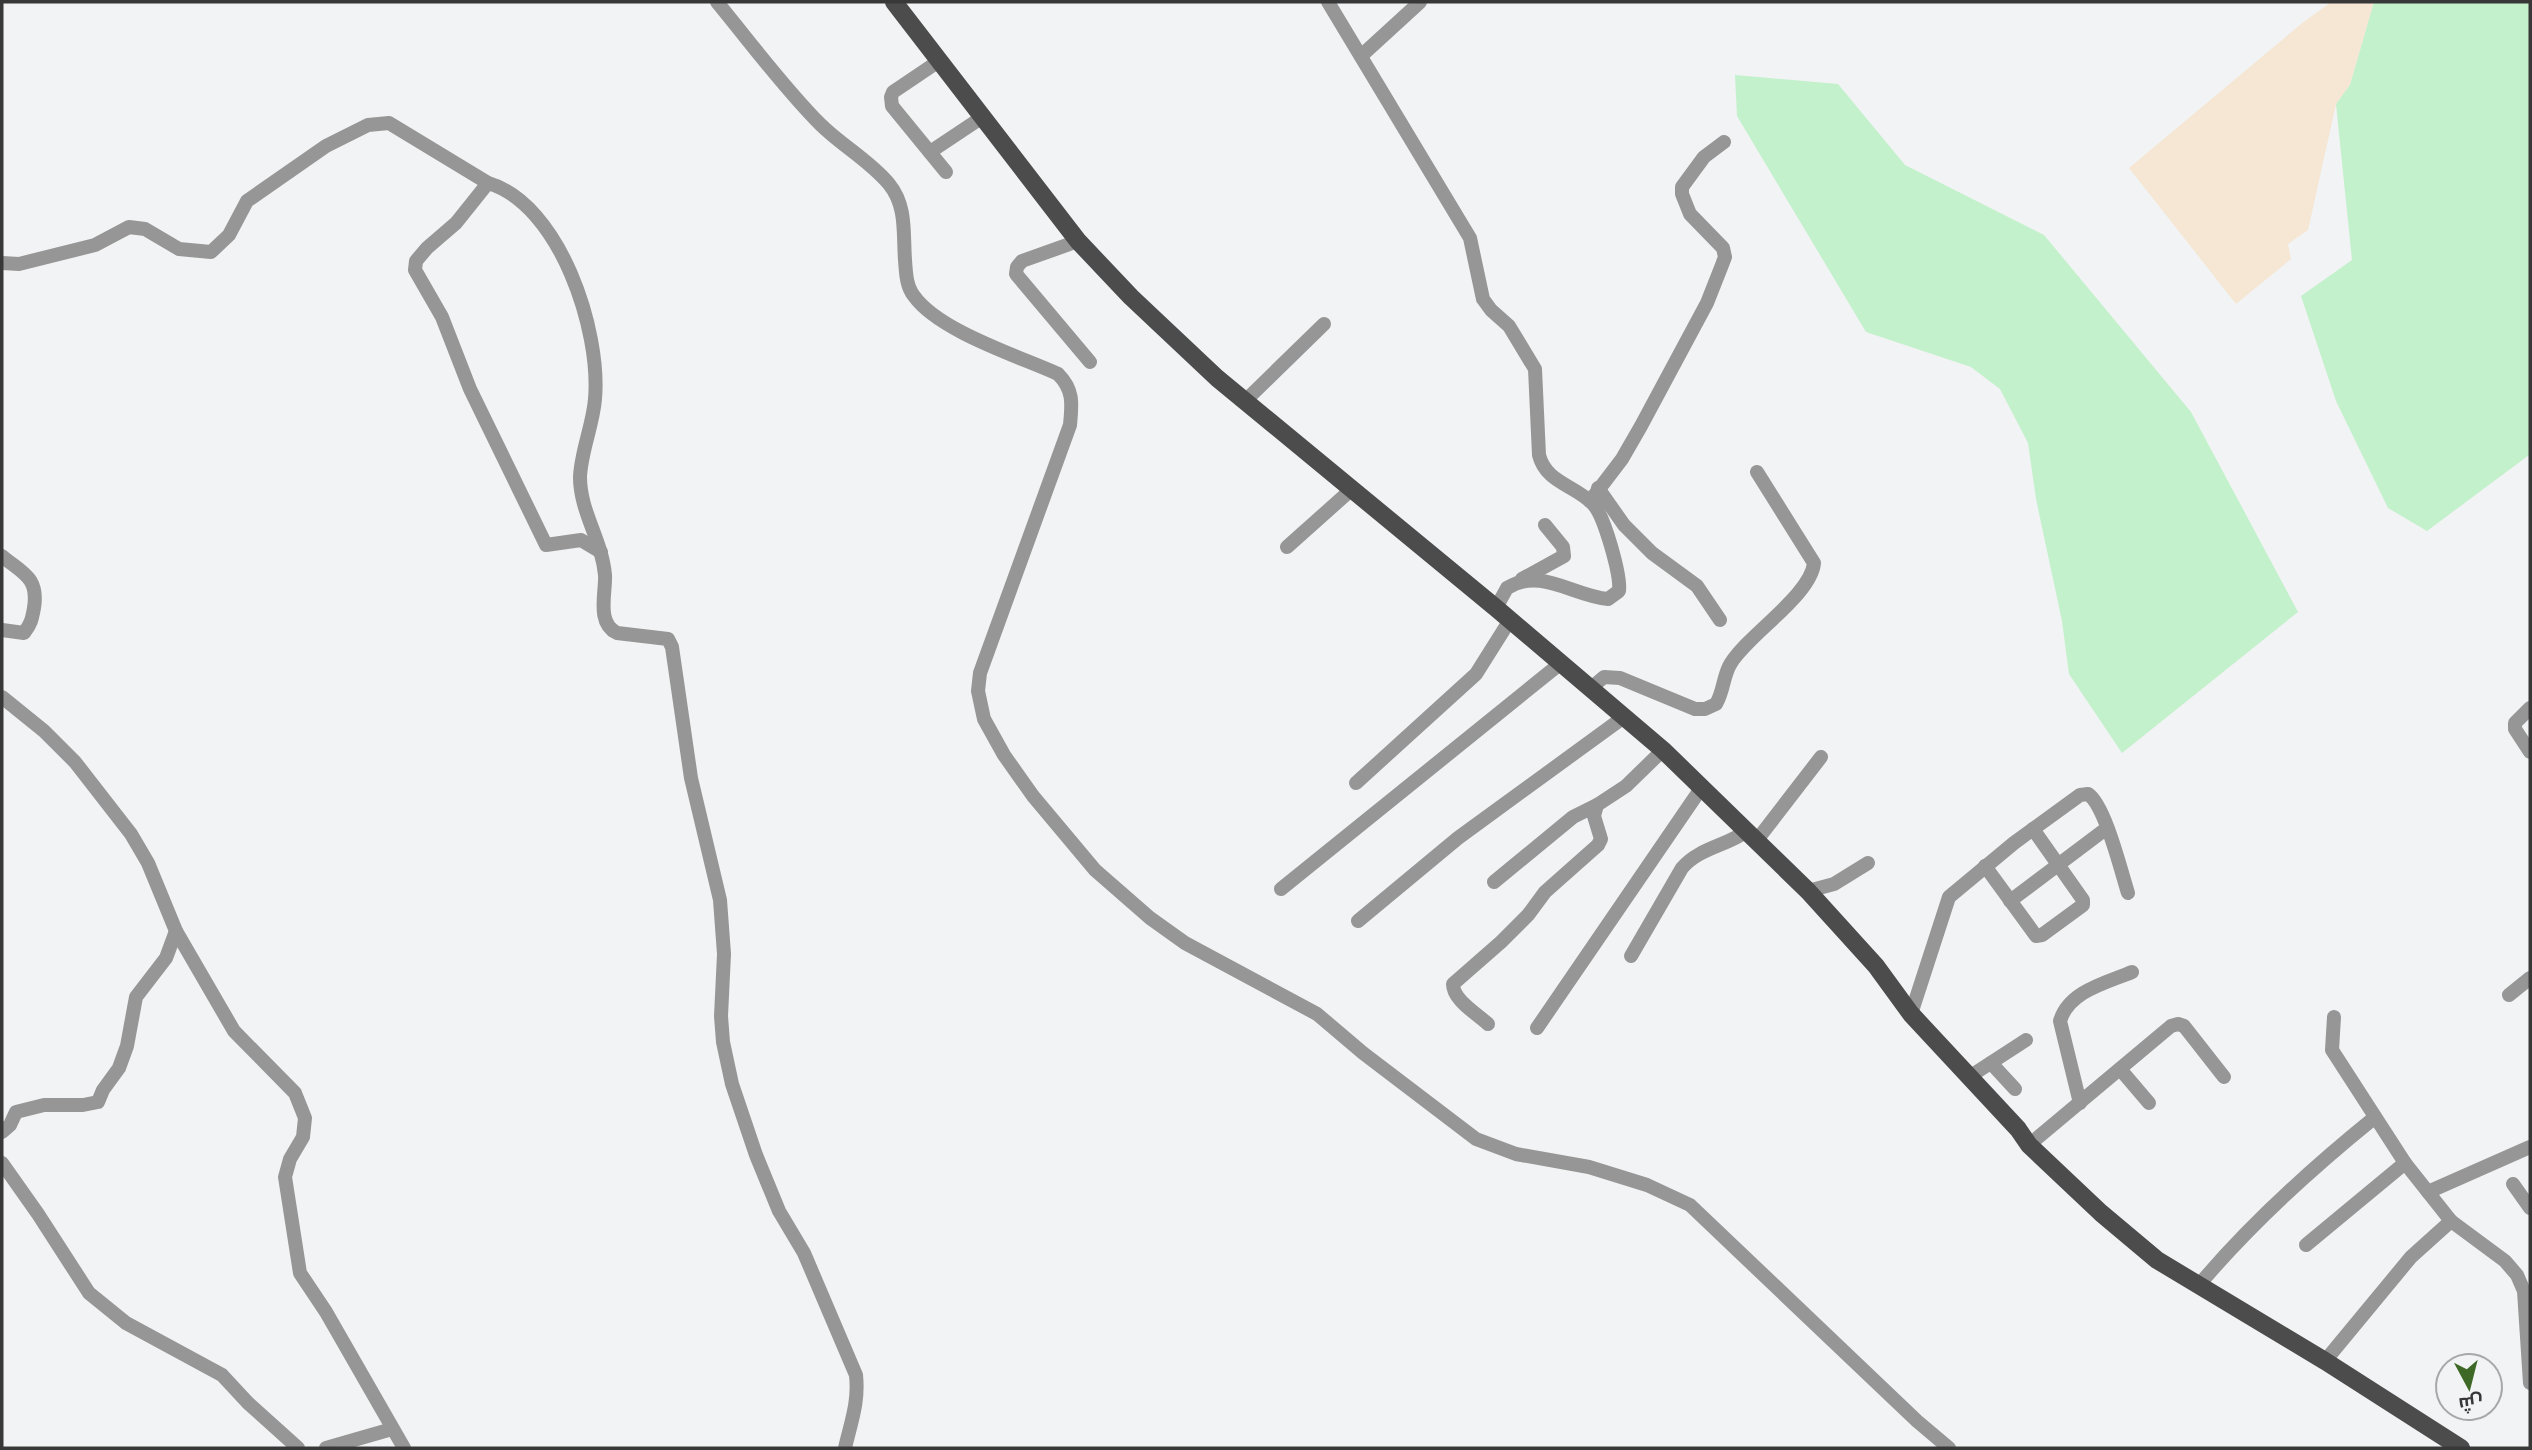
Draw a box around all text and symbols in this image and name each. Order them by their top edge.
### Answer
north arrow [2434,1352,2504,1422]
text: ش [2458,1390,2485,1416]

